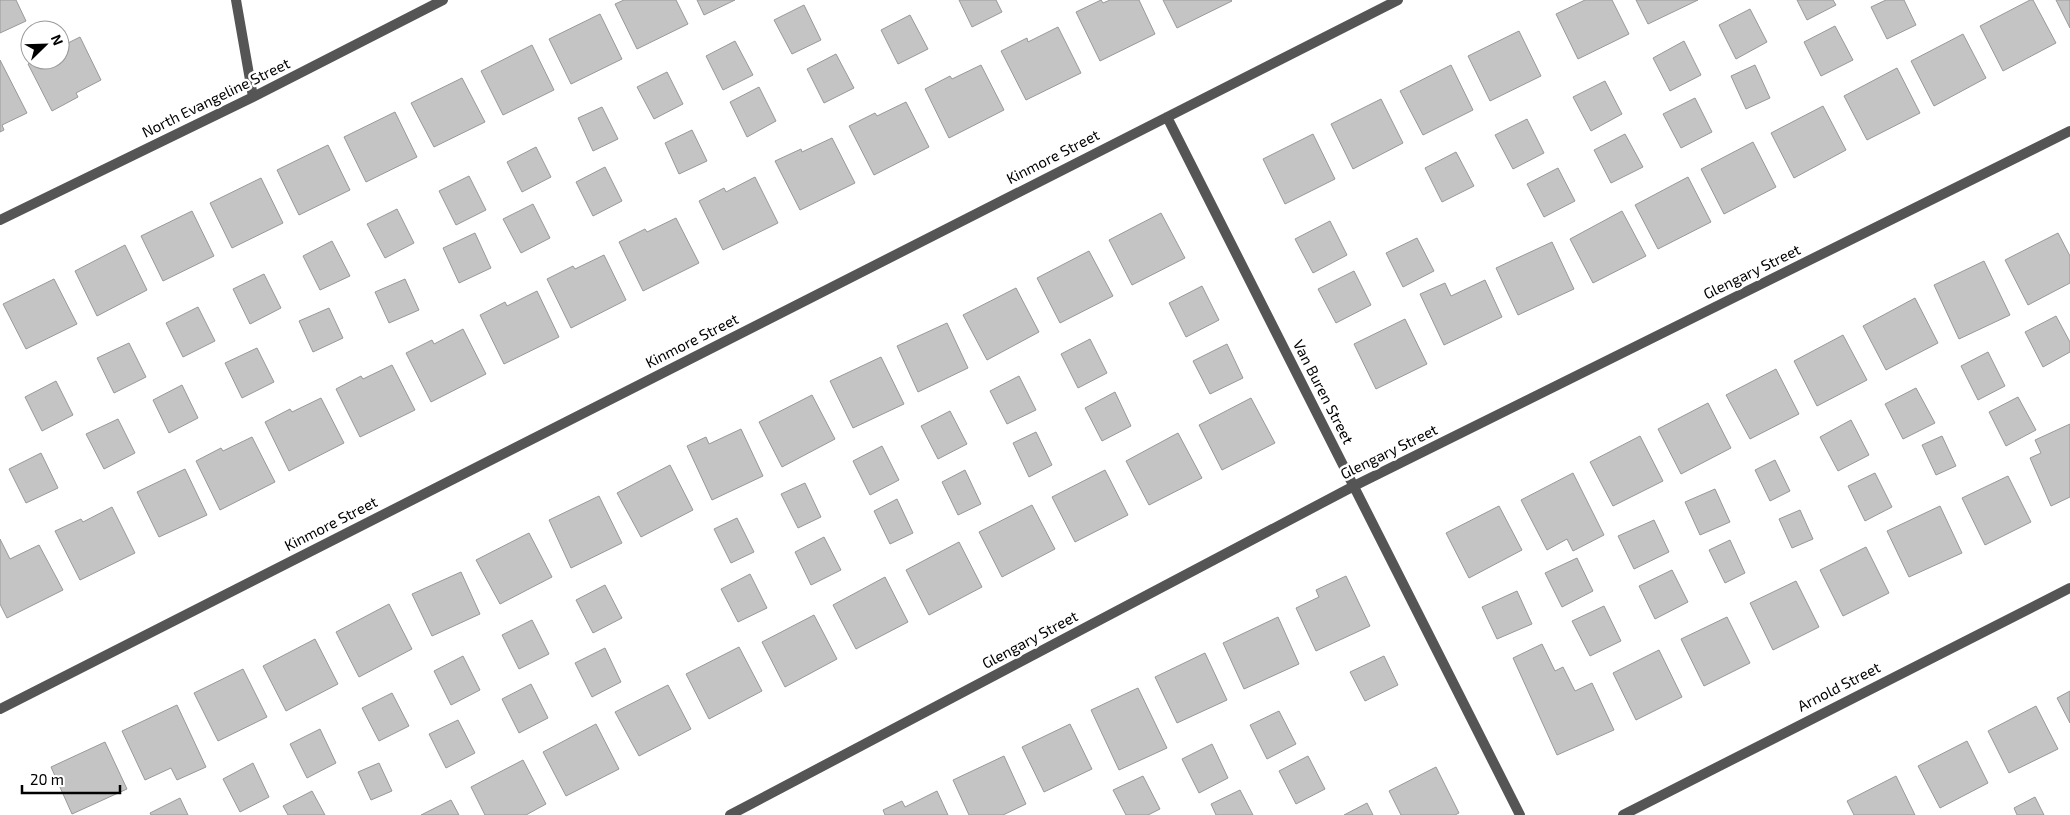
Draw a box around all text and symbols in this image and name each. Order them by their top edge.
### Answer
north arrow [20,20,70,70]
text: N [48,32,67,48]
street label: North Evangeline Street [139,53,293,141]
street label: Kinmore Street [1003,125,1102,187]
street label: Glengary Street [1700,240,1803,302]
street label: Kinmore Street [642,309,741,371]
street label: Van Buren Street [1290,336,1358,447]
street label: Glengary Street [1337,420,1440,482]
street label: Kinmore Street [281,492,380,554]
street label: Glengary Street [979,606,1081,672]
street label: Arnold Street [1794,657,1883,715]
scale bar [22,762,120,794]
text: 20 m [30,770,64,788]

